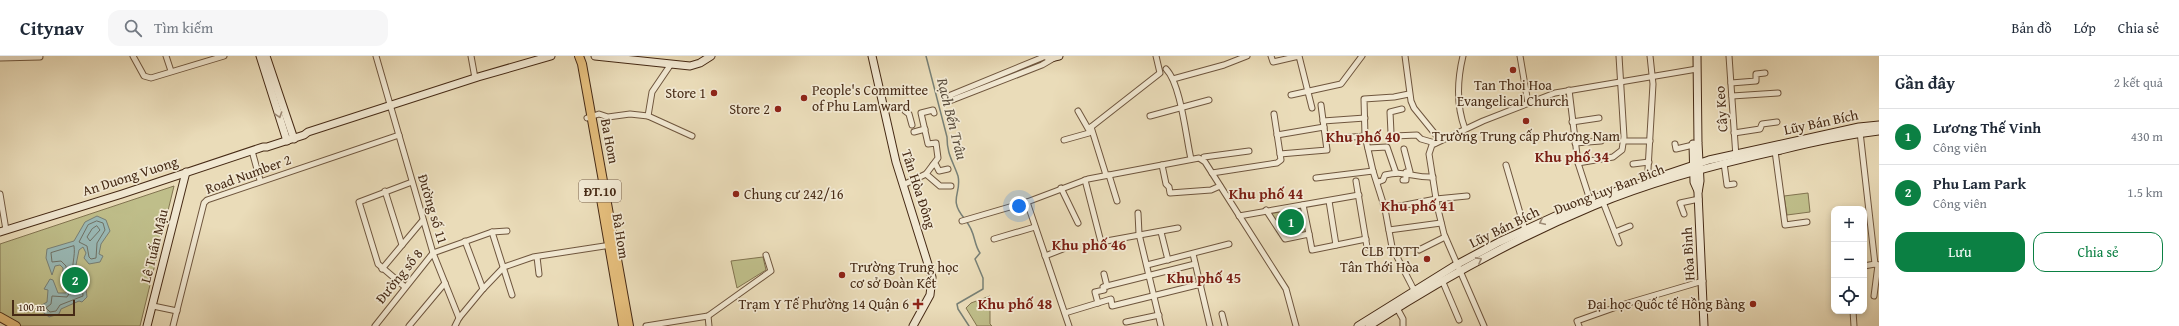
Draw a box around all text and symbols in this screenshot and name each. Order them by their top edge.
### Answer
search box [108,10,388,46]
text: Citynav [20,14,84,42]
icon: search [122,17,144,39]
text: Tìm kiếm [154,17,213,38]
text: Bản đồ [2012,18,2052,38]
text: Lớp [2074,18,2096,38]
text: Chia sẻ [2118,18,2159,38]
marker: Tan Thoi Hoa Evangelical Church [1508,65,1518,75]
text: Gần đây [1895,70,1955,95]
text: 2 kết quả [2114,73,2163,92]
water label: Rạch Bến Trâu [932,75,973,162]
place label: Tan Thoi Hoa Evangelical Church [1457,75,1569,111]
place label: People's Committee of Phu Lam ward [812,80,929,116]
place label: Store 1 [665,83,706,103]
street label: Cây Keo [1709,85,1733,133]
marker: Store 1 [709,88,719,98]
marker: People's Committee of Phu Lam ward [799,93,809,103]
place label: Store 2 [729,99,770,119]
marker: Store 2 [773,104,783,114]
street label: Lũy Bán Bích [1782,104,1860,140]
one-way arrow [274,111,283,118]
marker: Trường Trung cấp Phương Nam [1521,116,1531,126]
street label: Ba Hom [596,117,624,166]
text: Lương Thế Vinh [1933,117,2041,138]
district label: Khu phố 40 [1326,126,1400,147]
place label: Trường Trung cấp Phương Nam [1432,126,1620,146]
text: 1 [1905,127,1911,146]
text: 430 m [2131,127,2163,146]
text: Công viên [1933,138,1987,157]
district label: Khu phố 34 [1535,146,1609,167]
street label: Tân Hòa Đông [897,147,941,231]
street label: Road Number 2 [202,149,294,199]
street label: An Duong Vuong [80,151,180,201]
street label: Duong Luy Ban Bich [1551,159,1667,219]
street label: Đường số 11 [413,171,453,247]
text: Phu Lam Park [1933,173,2026,194]
road number: ĐT.10 [579,180,621,202]
district label: Khu phố 44 [1229,183,1303,204]
text: 2 [1905,183,1911,202]
text: 1.5 km [2127,183,2163,202]
place label: Chung cư 242/16 [744,184,844,204]
marker: Chung cư 242/16 [731,189,741,199]
text: Công viên [1933,194,1987,213]
district label: Khu phố 41 [1381,195,1455,216]
your location [1009,196,1029,216]
street label: Lũy Bán Bích [1466,201,1543,253]
map controls [1831,206,1867,314]
button: + [1831,206,1867,242]
street label: Lê Tuấn Mậu [135,207,173,285]
pin: 1 [1278,207,1304,237]
street label: Bà Hom [608,212,635,261]
one-way arrow [1539,217,1546,225]
street label: Hòa Bình [1677,227,1699,281]
button: Lưu [1895,232,2025,272]
button: Chia sẻ [2033,232,2163,272]
district label: Khu phố 46 [1052,234,1126,255]
place label: CLB TDTT Tân Thới Hòa [1340,241,1419,277]
button: − [1831,242,1867,278]
street label: Đường số 8 [371,244,428,308]
marker: CLB TDTT Tân Thới Hòa [1422,254,1432,264]
place label: Trường Trung học cơ sở Đoàn Kết [850,257,958,293]
one-way arrow [1475,258,1482,265]
pin: 2 [62,265,88,295]
district label: Khu phố 45 [1167,267,1241,288]
marker: Trường Trung học cơ sở Đoàn Kết [837,270,847,280]
button: locate [1831,278,1867,314]
district label: Khu phố 48 [978,293,1052,314]
place label: Trạm Y Tế Phường 14 Quận 6 [738,294,909,314]
place label: Đại học Quốc tế Hồng Bàng [1588,294,1745,314]
scale bar [12,298,75,317]
marker: Trạm Y Tế Phường 14 Quận 6 [912,298,924,310]
text: 100 m [18,299,45,315]
marker: Đại học Quốc tế Hồng Bàng [1748,299,1758,309]

